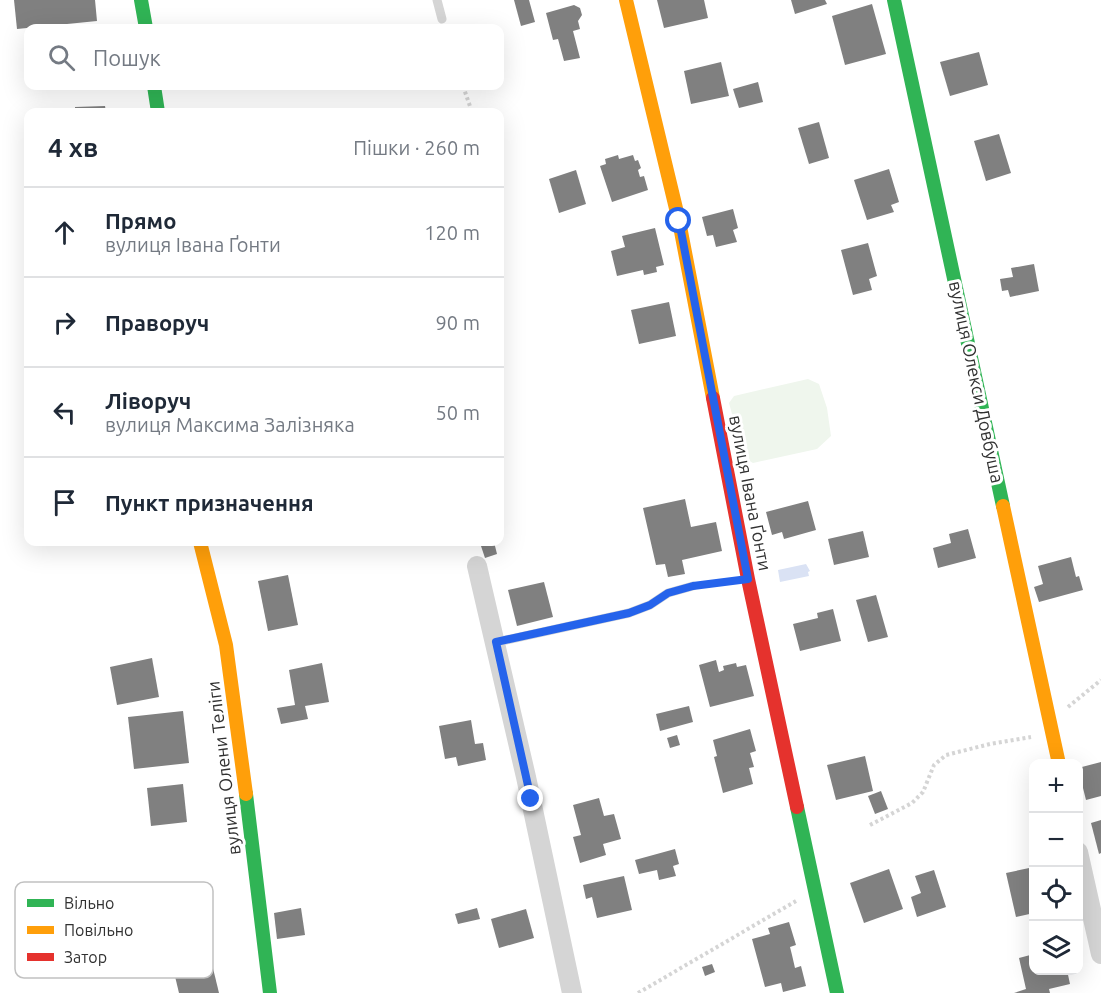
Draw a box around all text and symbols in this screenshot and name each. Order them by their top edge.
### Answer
search box [24,24,504,90]
icon: search [45,41,78,74]
text: Пошук [93,45,161,70]
text: 4 хв [48,133,98,162]
text: Пішки · 260 m [353,136,480,159]
route start [665,207,691,233]
text: Прямо [105,208,176,233]
icon: ahead [48,216,81,249]
text: 120 m [424,221,480,244]
text: вулиця Івана Ґонти [105,233,281,256]
street label: вулиця Олекси Довбуша [946,279,1008,485]
icon: right [48,306,81,339]
text: Праворуч [105,310,209,335]
text: 90 m [436,311,480,334]
text: Ліворуч [105,388,191,413]
icon: left [48,396,81,429]
text: 50 m [436,401,480,424]
text: вулиця Максима Залізняка [105,413,355,436]
street label: вулиця Івана Ґонти [726,413,776,572]
icon: arrive [48,486,81,519]
text: Пункт призначення [105,490,314,515]
street label: вулиця Олени Теліги [202,680,244,856]
map controls [1029,759,1083,975]
button: + [1029,759,1083,813]
route end [517,785,543,811]
button: − [1029,813,1083,867]
button: locate [1029,867,1083,921]
legend [15,882,213,978]
text: Вільно [64,894,114,912]
text: Повільно [64,921,133,939]
button: layers [1029,921,1083,975]
text: Затор [64,948,107,966]

